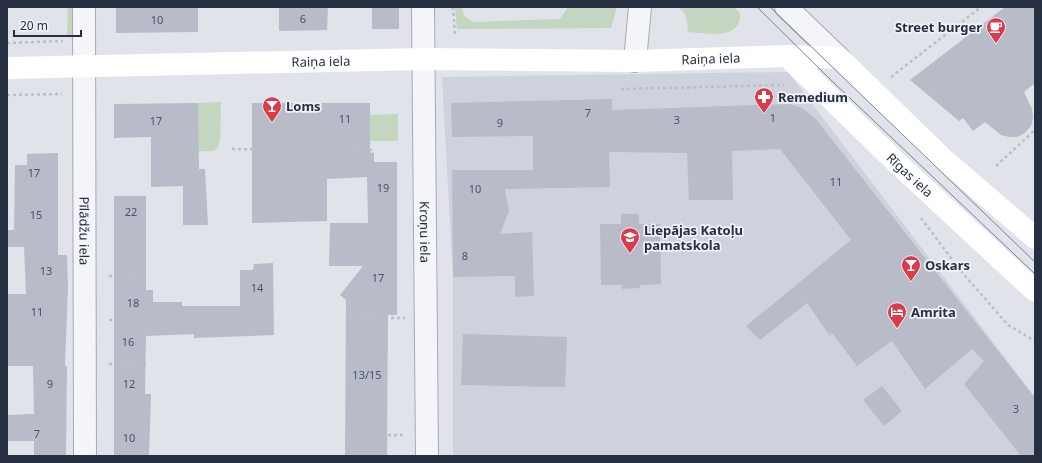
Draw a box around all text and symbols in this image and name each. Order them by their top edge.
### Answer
house number: 6 [300,11,306,26]
scale bar [14,12,81,38]
house number: 10 [151,12,163,27]
cafe icon: Street burger [985,16,1007,44]
text: 20 m [20,17,48,34]
place label: Street burger [895,18,982,36]
street label: Raiņa iela [681,49,741,68]
street label: Raiņa iela [291,52,351,71]
pharmacy icon: Remedium [753,86,775,114]
place label: Remedium [778,88,848,106]
bar icon: Loms [261,95,283,123]
place label: Loms [286,97,321,115]
house number: 7 [585,105,591,120]
house number: 1 [770,110,776,125]
house number: 11 [339,111,351,126]
house number: 3 [674,112,680,127]
house number: 17 [150,113,162,128]
house number: 9 [497,115,503,130]
street label: Rīgas iela [883,149,937,201]
house number: 17 [28,165,40,180]
house number: 11 [830,174,842,189]
house number: 19 [377,180,389,195]
house number: 10 [469,181,481,196]
street label: Pīlādžu iela [75,197,94,265]
street label: Kroņu iela [416,201,434,263]
house number: 22 [125,204,137,219]
house number: 15 [30,207,42,222]
place label: Liepājas Katoļu pamatskola [644,221,743,254]
school or university icon: Liepājas Katoļu pamatskola [619,226,641,254]
house number: 8 [462,248,468,263]
bar icon: Oskars [900,254,922,282]
place label: Oskars [925,256,970,274]
house number: 13 [40,263,52,278]
house number: 17 [372,270,384,285]
house number: 14 [251,280,264,295]
house number: 18 [127,295,139,310]
hotel icon: Amrita [886,301,908,329]
place label: Amrita [911,303,956,321]
house number: 11 [31,304,43,319]
house number: 16 [122,334,134,349]
house number: 13/15 [352,367,382,382]
house number: 9 [47,376,53,391]
house number: 12 [123,376,135,391]
house number: 3 [1013,401,1019,416]
house number: 7 [34,426,40,441]
house number: 10 [123,430,135,445]

